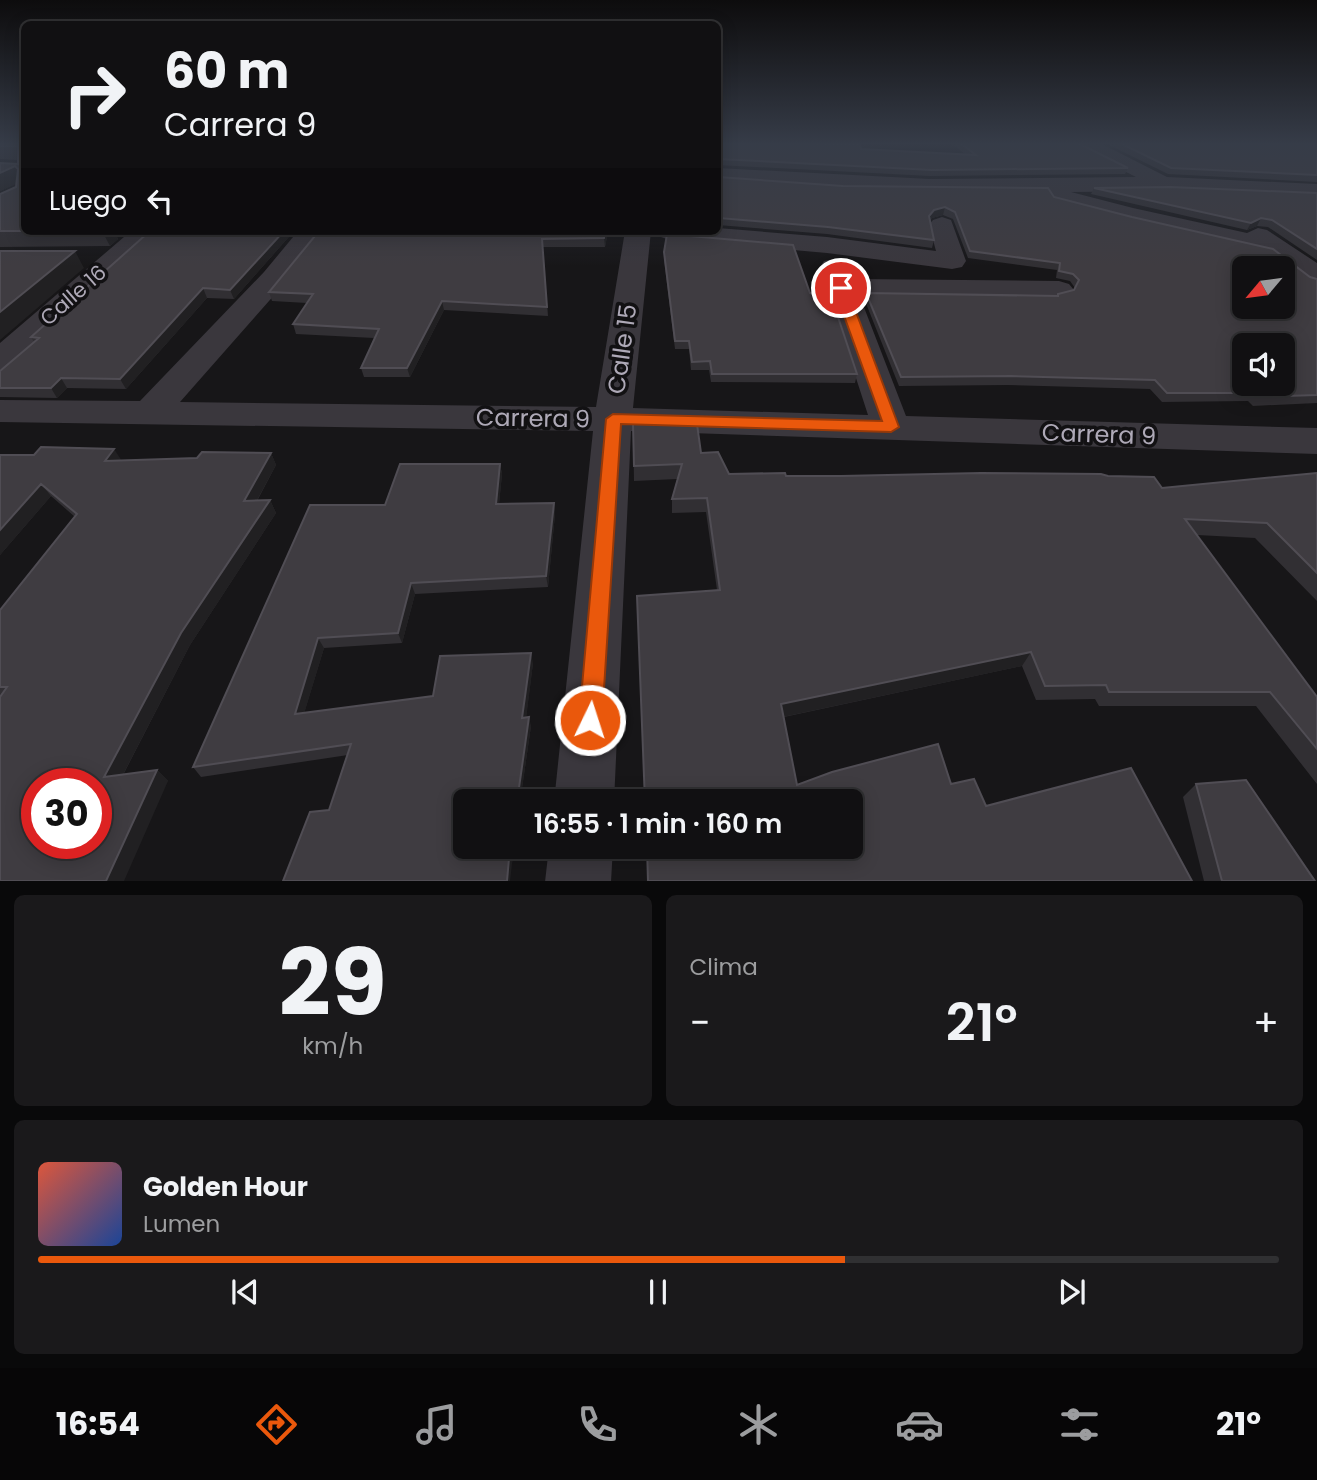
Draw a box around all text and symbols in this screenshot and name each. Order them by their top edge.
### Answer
text: 60 m [164,37,289,105]
icon: right [49,49,140,140]
text: Carrera 9 [164,102,316,147]
icon: left [141,182,179,220]
text: Luego [49,183,127,219]
north arrow [1232,256,1295,318]
map controls [1232,256,1295,396]
street label: Calle 16 [34,258,112,332]
pin [811,258,871,318]
icon: arrive [822,269,860,307]
street label: Calle 15 [599,302,645,396]
button: sound [1232,333,1295,396]
street label: Carrera 9 [476,401,590,435]
street label: Carrera 9 [1041,416,1157,452]
position arrow [553,683,627,757]
speed limit sign: 30 [21,768,112,859]
text: 16:55 · 1 min · 160 m [534,806,782,842]
text: 29 [279,919,387,1047]
text: Clima [690,951,758,983]
text: 21° [946,986,1018,1059]
text: − [690,996,710,1049]
text: + [1253,996,1279,1049]
text: km/h [302,1030,363,1062]
text: Golden Hour [143,1169,308,1205]
text: Lumen [143,1208,220,1240]
icon: previous [226,1273,264,1311]
icon: pause [639,1273,677,1311]
icon: next [1053,1273,1091,1311]
icon: directions [252,1400,301,1449]
icon: music [412,1400,461,1449]
icon: phone [573,1400,622,1449]
icon: climate [734,1400,783,1449]
icon: car [895,1400,944,1449]
icon: filters [1055,1400,1104,1449]
text: 16:54 [56,1401,140,1446]
text: 21° [1216,1401,1261,1446]

